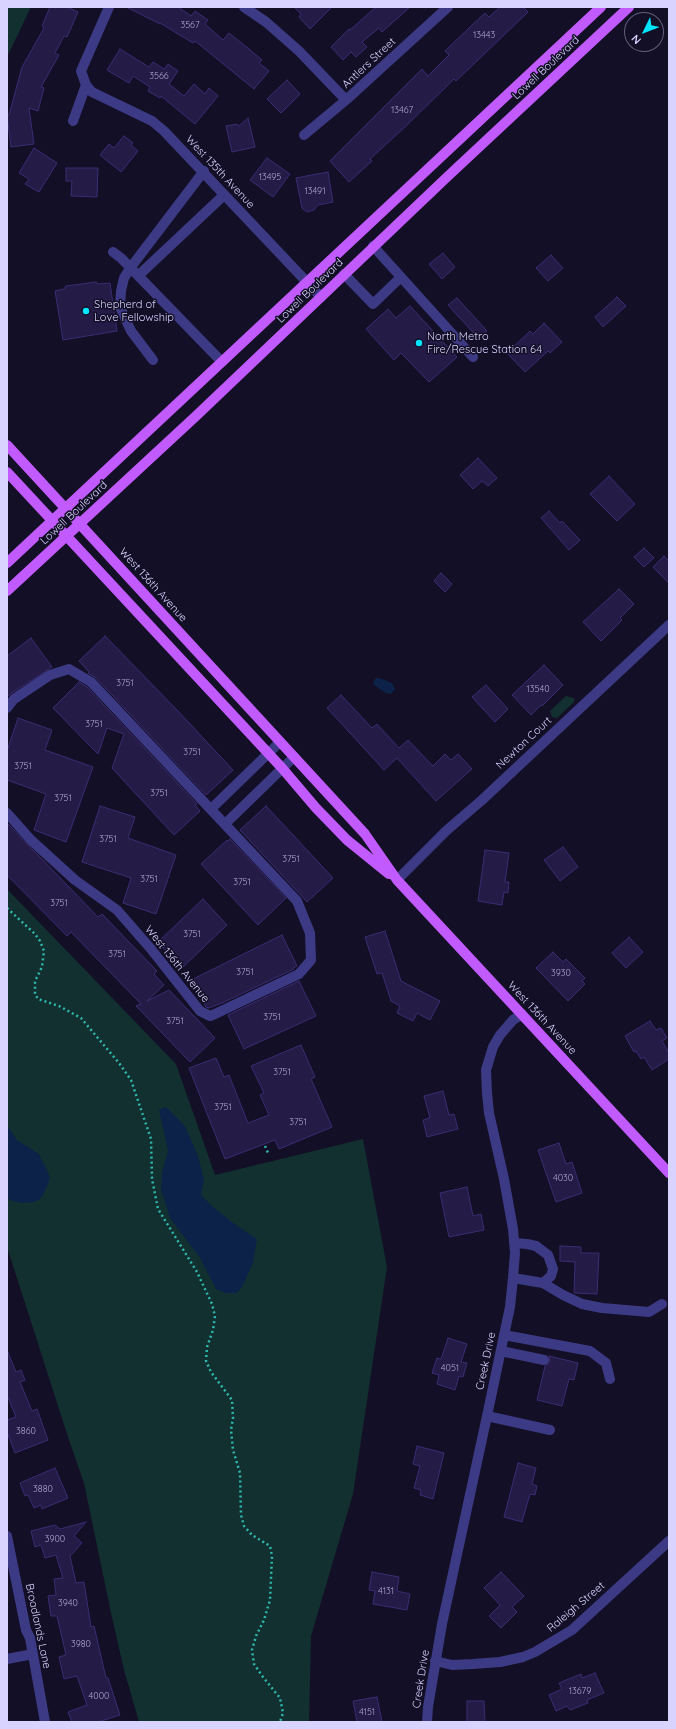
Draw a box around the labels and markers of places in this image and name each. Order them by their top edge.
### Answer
place label: Shepherd of Love Fellowship [94,298,174,324]
marker: Shepherd of Love Fellowship [81,306,91,316]
place label: North Metro Fire/Rescue Station 64 [427,330,542,356]
marker: North Metro Fire/Rescue Station 64 [414,338,424,348]

